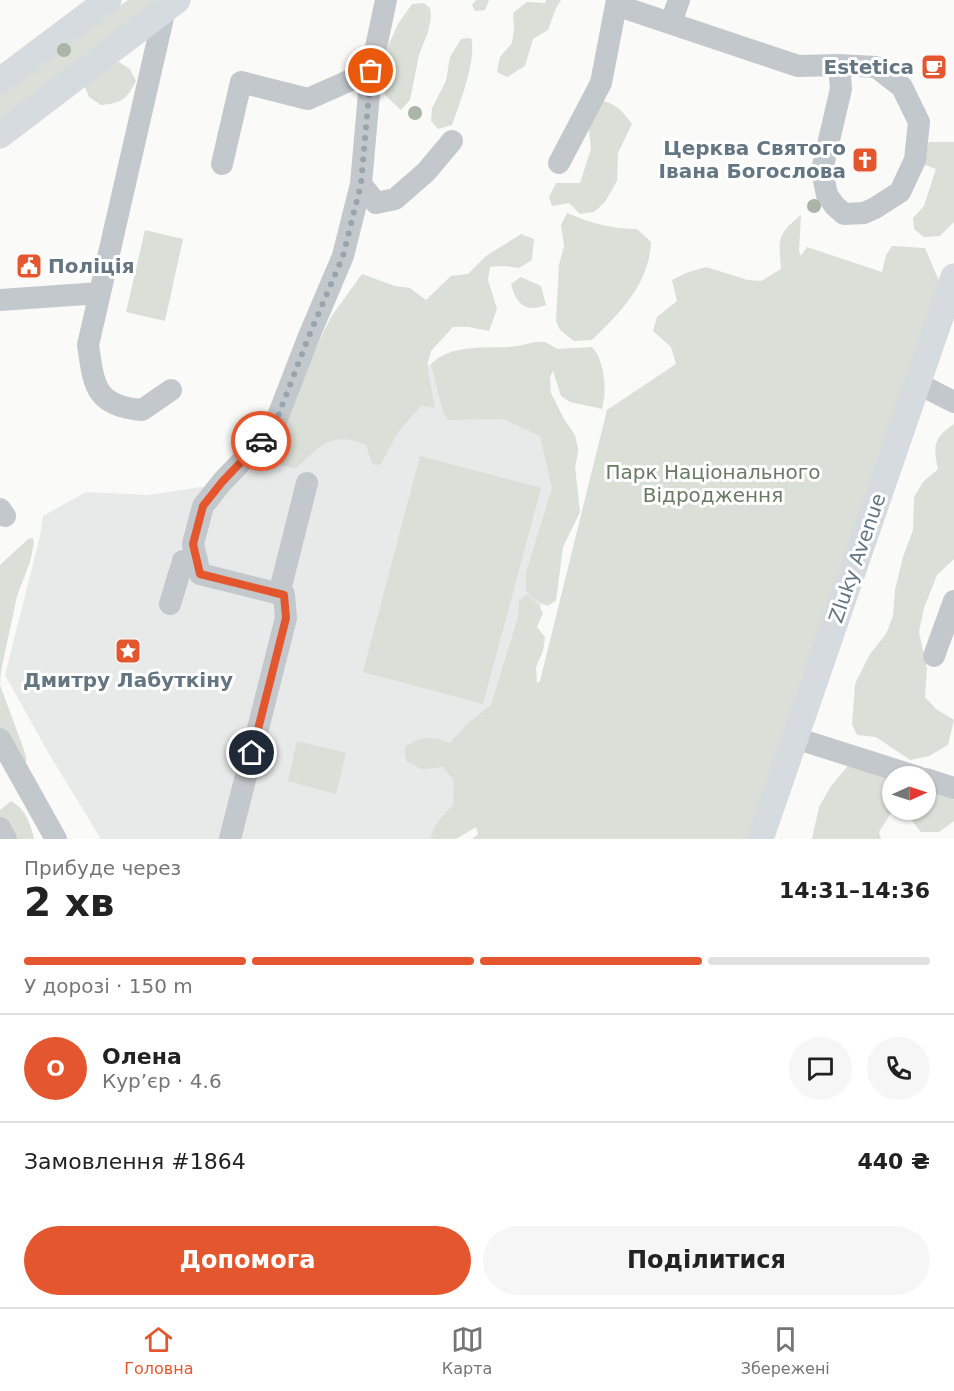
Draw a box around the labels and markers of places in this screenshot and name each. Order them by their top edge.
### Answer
pin [345,45,396,96]
cafe icon: Estetica [919,52,949,82]
place label: Estetica [824,55,914,79]
place label: Церква Святого Івана Богослова [659,136,846,183]
church icon: Церква Святого Івана Богослова [850,145,880,175]
public building icon: Поліція [14,251,44,281]
place label: Поліція [48,254,135,278]
place icon: Дмитру Лабуткіну [113,636,143,666]
place label: Дмитру Лабуткіну [23,668,233,692]
pin [226,727,277,778]

